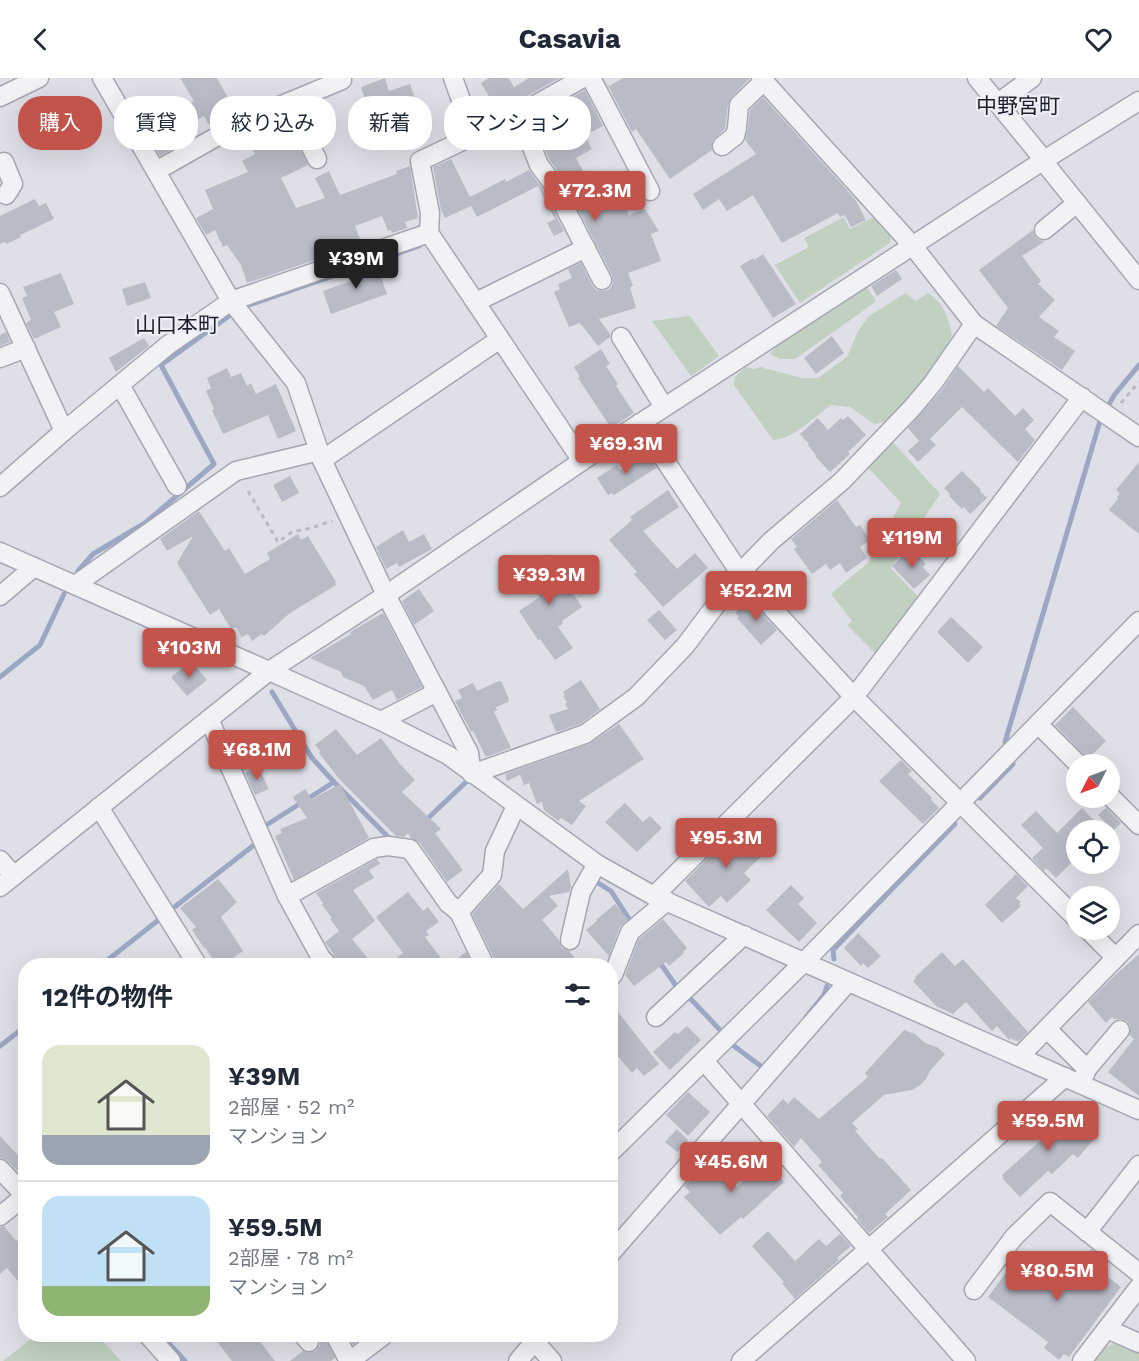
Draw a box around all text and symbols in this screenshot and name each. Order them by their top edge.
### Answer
icon: back [24,23,57,56]
text: Casavia [518,23,621,55]
icon: heart [1082,23,1115,56]
district label: 中野宮町 [976,93,1060,118]
chip: 購入 [18,96,102,150]
chip: 賃貸 [114,96,198,150]
chip: 絞り込み [210,96,336,150]
chip: 新着 [348,96,432,150]
chip: マンション [444,96,591,150]
pin: ¥72.3M [546,171,644,222]
text: ¥72.3M [558,178,632,202]
pin: ¥39M [320,239,392,290]
text: ¥39M [328,246,384,270]
district label: 山口本町 [135,312,219,337]
pin: ¥69.3M [577,424,675,475]
text: ¥69.3M [589,431,663,455]
pin: ¥119M [870,518,954,569]
text: ¥119M [881,525,943,549]
pin: ¥39.3M [500,555,598,606]
text: ¥39.3M [512,562,586,586]
pin: ¥52.2M [707,571,805,622]
text: ¥52.2M [720,578,792,602]
pin: ¥103M [147,628,231,679]
text: ¥103M [157,635,221,659]
pin: ¥68.1M [208,730,306,781]
text: ¥68.1M [223,737,291,761]
north arrow [1066,754,1120,808]
map controls [1066,754,1120,940]
pin: ¥95.3M [677,818,775,869]
button: locate [1066,820,1120,874]
text: ¥95.3M [689,825,763,849]
button: layers [1066,886,1120,940]
icon: filters [561,978,594,1011]
text: 12件の物件 [42,982,173,1012]
text: ¥39M [228,1061,300,1091]
icon: home [90,1069,162,1141]
text: 2部屋 · 52 m² [228,1095,354,1119]
pin: ¥59.5M [999,1101,1097,1152]
text: ¥59.5M [1012,1108,1084,1132]
text: マンション [228,1124,328,1148]
pin: ¥45.6M [682,1142,780,1193]
text: ¥45.6M [694,1149,768,1173]
text: ¥59.5M [228,1212,323,1242]
icon: home [90,1220,162,1292]
text: 2部屋 · 78 m² [228,1246,353,1270]
pin: ¥80.5M [1008,1251,1106,1302]
text: ¥80.5M [1020,1258,1094,1282]
text: マンション [228,1275,328,1299]

